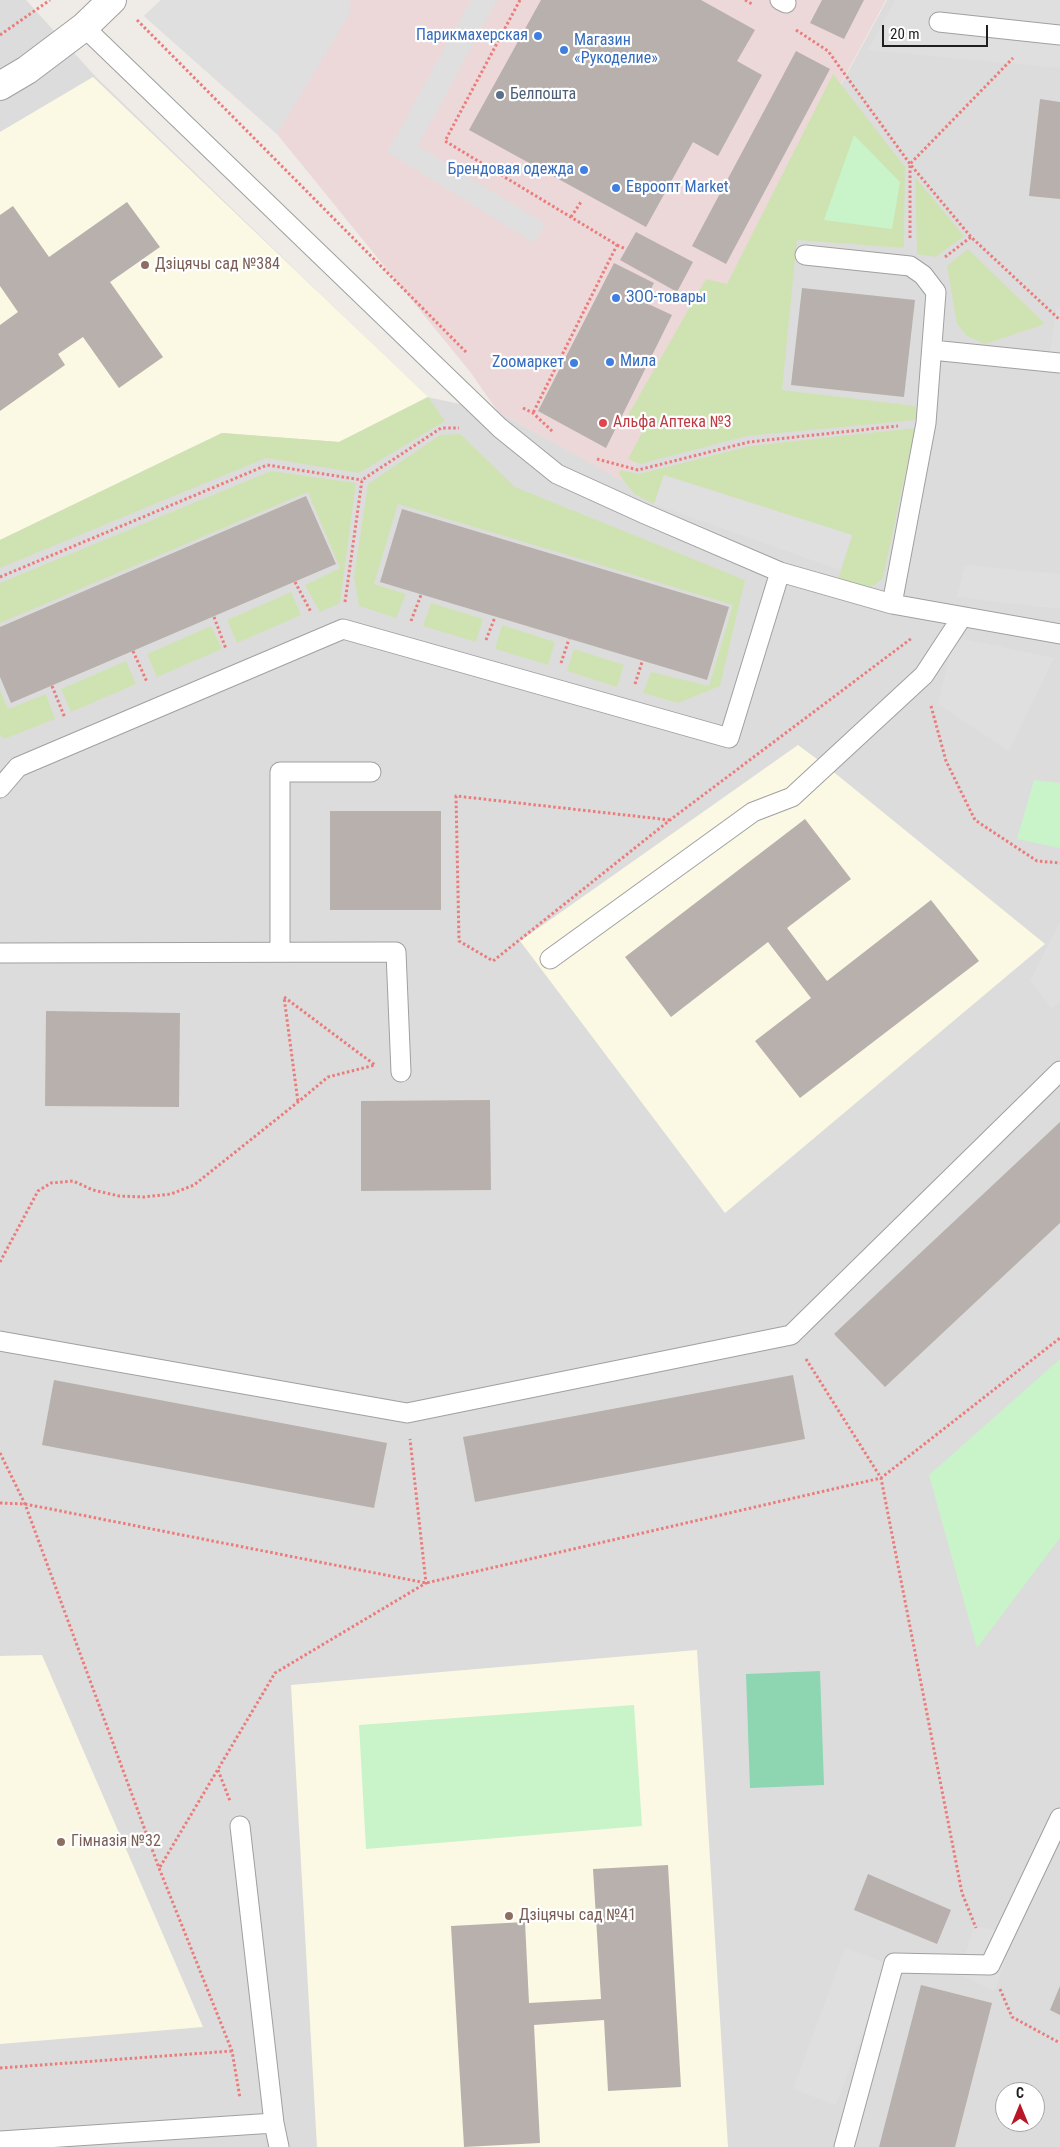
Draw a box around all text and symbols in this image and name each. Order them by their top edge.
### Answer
scale bar [885,15,991,47]
text: 20 m [890,25,920,43]
place label: Парикмахерская [416,26,528,46]
marker: Парикмахерская [532,30,544,42]
place label: Магазин «Рукоделие» [574,31,658,69]
marker: Магазин «Рукоделие» [558,44,570,56]
place label: Белпошта [510,85,576,105]
marker: Белпошта [494,89,506,101]
place label: Брендовая одежда [448,160,574,180]
marker: Брендовая одежда [578,164,590,176]
place label: Евроопт Market [626,178,728,198]
marker: Евроопт Market [610,182,622,194]
place label: Дзіцячы сад №384 [155,255,280,275]
marker: Дзіцячы сад №384 [139,259,151,271]
place label: ЗОО-товары [626,288,706,308]
marker: ЗОО-товары [610,292,622,304]
place label: Мила [620,352,656,372]
place label: Zooмаркет [492,353,564,373]
marker: Мила [604,356,616,368]
marker: Zooмаркет [568,357,580,369]
place label: Альфа Аптека №3 [613,413,732,433]
marker: Альфа Аптека №3 [597,417,609,429]
place label: Гімназія №32 [71,1832,161,1852]
marker: Гімназія №32 [55,1836,67,1848]
place label: Дзіцячы сад №41 [519,1906,636,1926]
marker: Дзіцячы сад №41 [503,1910,515,1922]
north arrow [995,2082,1045,2132]
text: С [1016,2085,1024,2101]

